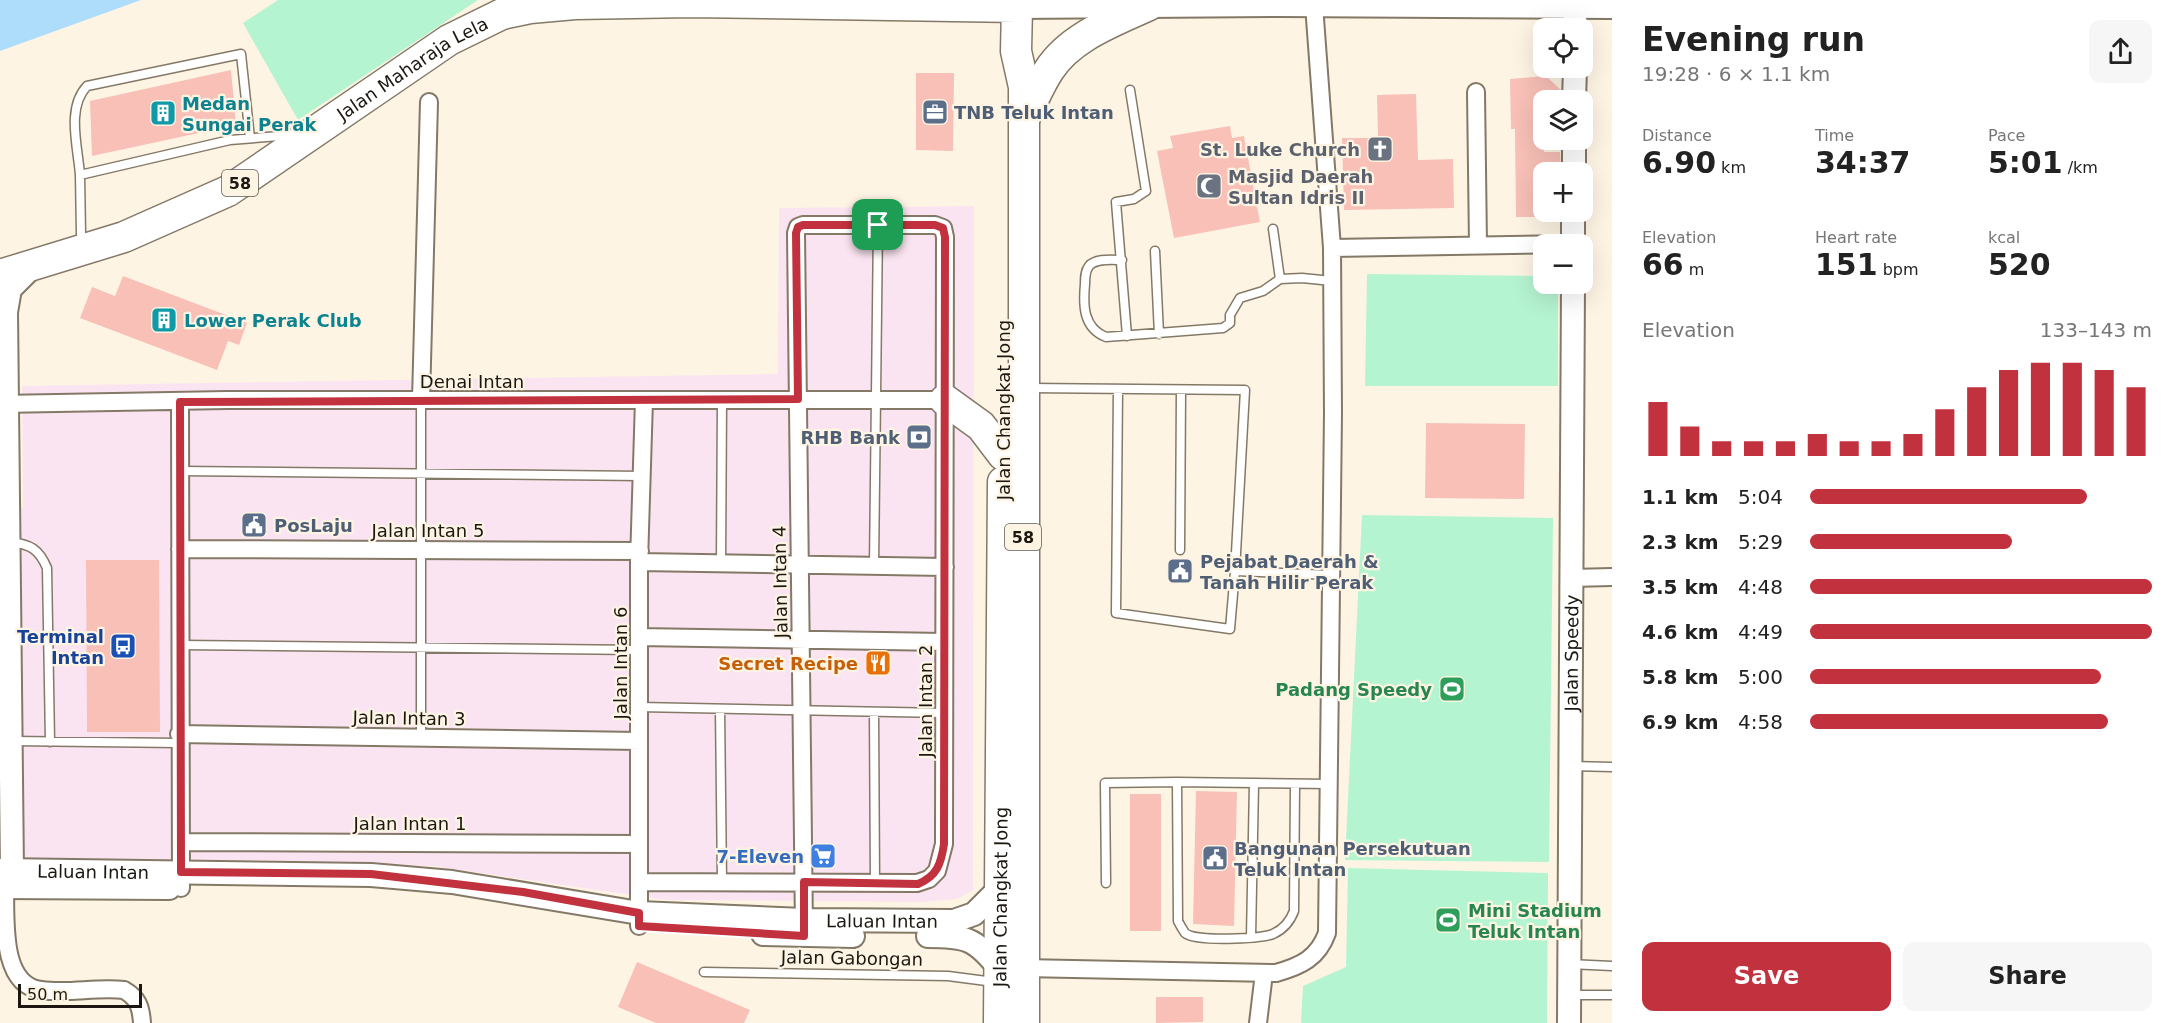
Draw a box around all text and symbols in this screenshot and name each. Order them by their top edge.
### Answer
street label: Jalan Maharaja Lela [332,12,491,125]
map controls [1533,18,1593,294]
button: locate [1533,18,1593,78]
text: Evening run [1642,20,1865,59]
button: share [2089,20,2152,83]
text: 19:28 · 6 × 1.1 km [1642,62,1830,86]
button: layers [1533,90,1593,150]
place label: Medan Sungai Perak [182,93,317,135]
office icon: TNB Teluk Intan [920,97,950,127]
building icon: Medan Sungai Perak [148,98,178,128]
place label: TNB Teluk Intan [954,102,1114,123]
text: Distance [1642,126,1712,145]
text: Time [1815,126,1854,145]
text: Pace [1988,126,2025,145]
church icon: St. Luke Church [1365,134,1395,164]
place label: St. Luke Church [1200,139,1360,160]
text: 6.90 [1642,145,1716,180]
text: 34:37 [1815,145,1911,180]
text: 5:01 [1988,145,2063,180]
text: km [1716,158,1746,177]
text: /km [2063,158,2098,177]
button: + [1533,162,1593,222]
place label: Masjid Daerah Sultan Idris II [1228,166,1373,208]
road number: 58 [222,170,258,196]
mosque icon: Masjid Daerah Sultan Idris II [1194,171,1224,201]
pin [852,199,903,250]
icon: arrive [861,208,894,241]
text: Elevation [1642,228,1716,247]
text: Heart rate [1815,228,1897,247]
text: kcal [1988,228,2020,247]
button: − [1533,234,1593,294]
text: 66 [1642,247,1684,282]
text: 151 [1815,247,1878,282]
text: 520 [1988,247,2051,282]
text: m [1684,260,1704,279]
text: bpm [1878,260,1919,279]
building icon: Lower Perak Club [149,305,179,335]
place label: Lower Perak Club [184,310,362,331]
text: Elevation [1642,318,1735,342]
text: 133–143 m [2040,318,2152,342]
street label: Jalan Changkat Jong [993,320,1014,501]
street label: Denai Intan [420,371,524,392]
bank icon: RHB Bank [904,422,934,452]
place label: RHB Bank [800,427,901,448]
text: 1.1 km [1642,485,1719,509]
text: 5:04 [1738,485,1783,509]
public building icon: PosLaju [239,510,269,540]
place label: PosLaju [274,515,353,536]
street label: Jalan Intan 5 [371,520,484,541]
road number: 58 [1005,524,1041,550]
street label: Jalan Intan 4 [769,525,792,640]
text: 2.3 km [1642,530,1719,554]
text: 5:29 [1738,530,1783,554]
place label: Pejabat Daerah & Tanah Hilir Perak [1200,551,1379,593]
public building icon: Pejabat Daerah & Tanah Hilir Perak [1165,556,1195,586]
text: 3.5 km [1642,575,1719,599]
text: 4:48 [1738,575,1783,599]
street label: Jalan Speedy [1560,594,1582,712]
street label: Jalan Intan 6 [610,607,631,720]
text: 4.6 km [1642,620,1719,644]
text: 4:49 [1738,620,1783,644]
place label: Terminal Intan [17,626,104,668]
bus stop icon: Terminal Intan [108,631,138,661]
street label: Jalan Intan 2 [915,645,936,758]
restaurant icon: Secret Recipe [863,648,893,678]
place label: Secret Recipe [718,653,858,674]
text: 5.8 km [1642,665,1719,689]
text: 5:00 [1738,665,1783,689]
sports icon: Padang Speedy [1437,674,1467,704]
place label: Padang Speedy [1275,679,1432,700]
street label: Jalan Intan 3 [351,706,466,729]
text: 6.9 km [1642,710,1719,734]
text: 4:58 [1738,710,1783,734]
street label: Jalan Changkat Jong [989,807,1011,988]
street label: Jalan Intan 1 [353,813,466,834]
place label: Bangunan Persekutuan Teluk Intan [1234,838,1471,880]
supermarket icon: 7-Eleven [808,841,838,871]
public building icon: Bangunan Persekutuan Teluk Intan [1200,843,1230,873]
place label: 7-Eleven [717,846,804,867]
street label: Laluan Intan [37,860,149,883]
place label: Mini Stadium Teluk Intan [1468,900,1602,942]
sports icon: Mini Stadium Teluk Intan [1433,905,1463,935]
street label: Laluan Intan [826,910,938,931]
button: Save [1642,942,1891,1011]
button: Share [1903,942,2152,1011]
street label: Jalan Gabongan [780,946,923,970]
scale bar [18,981,142,1008]
text: 50 m [27,985,68,1004]

